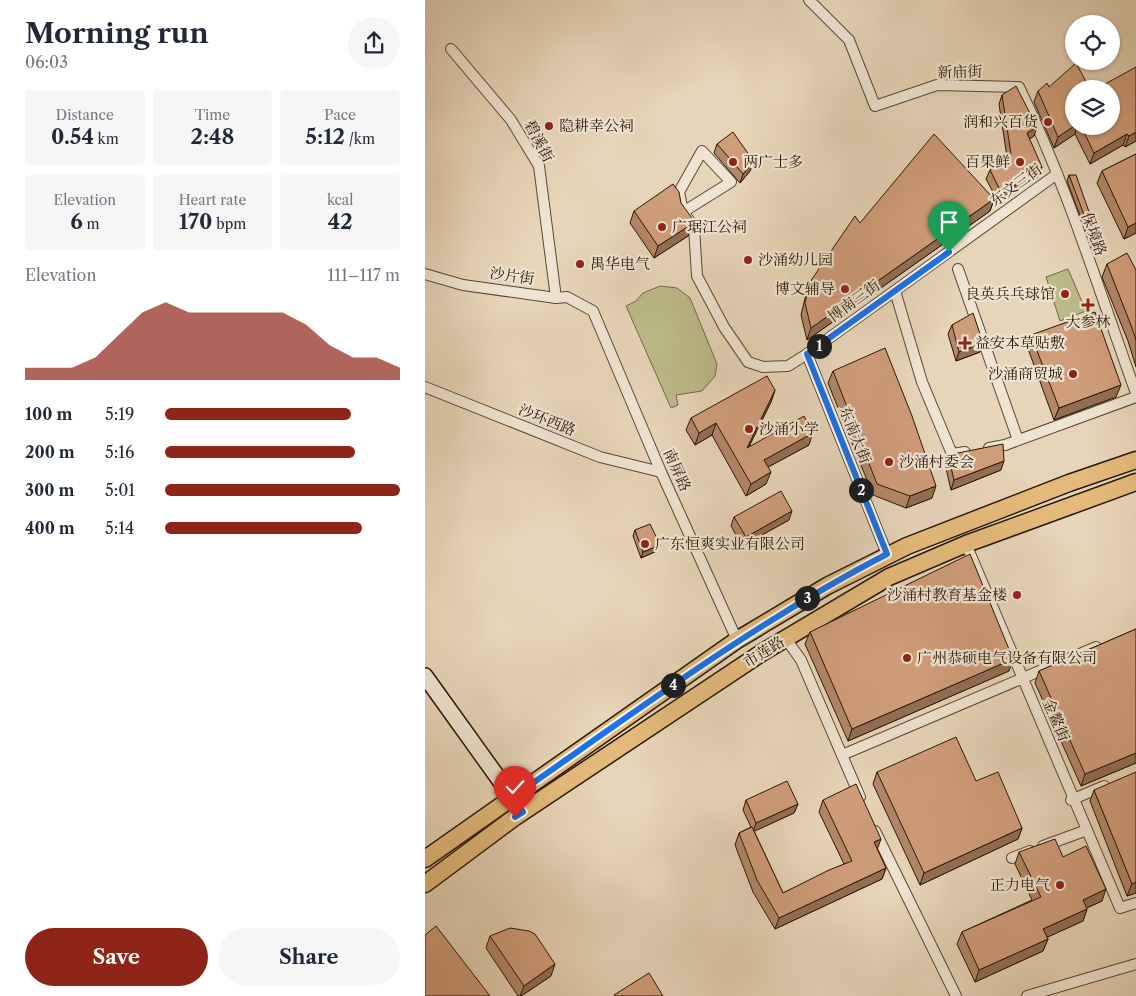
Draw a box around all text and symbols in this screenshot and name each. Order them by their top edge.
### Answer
map controls [1065,15,1120,135]
button: locate [1065,15,1120,70]
text: Morning run [25,16,209,50]
button: share [348,17,400,69]
text: 06:03 [25,52,68,72]
street label: 新庙街 [937,62,983,81]
button: layers [1065,80,1120,135]
text: Distance [56,106,114,124]
text: Time [195,106,230,124]
text: Pace [324,106,356,124]
place label: 润和兴百货 [963,112,1038,131]
street label: 碧溪街 [520,116,558,165]
place label: 隐耕幸公祠 [559,116,634,135]
marker: 润和兴百货 [1042,116,1054,128]
marker: 隐耕幸公祠 [543,120,555,132]
text: 0.54 [51,124,94,149]
text: 2:48 [190,124,235,149]
text: 5:12 [305,124,345,149]
text: km [94,130,119,148]
text: /km [345,130,375,148]
place label: 两广士多 [743,152,803,171]
place label: 百果鲜 [965,152,1010,171]
marker: 两广士多 [727,156,739,168]
marker: 百果鲜 [1014,156,1026,168]
street label: 东文三街 [986,159,1046,210]
text: Elevation [54,191,116,209]
text: Heart rate [179,191,246,209]
text: kcal [327,191,353,209]
pin [928,201,970,252]
icon: arrive [935,208,963,236]
text: 6 [70,209,83,234]
text: 170 [179,209,212,234]
text: 42 [328,209,353,234]
street label: 保境路 [1078,209,1111,258]
text: m [83,215,99,233]
text: bpm [212,215,246,233]
place label: 广琚江公祠 [672,217,747,236]
marker: 广琚江公祠 [656,221,668,233]
place label: 沙涌幼儿园 [758,250,833,269]
place label: 禺华电气 [590,254,650,273]
marker: 沙涌幼儿园 [742,254,754,266]
marker: 禺华电气 [574,258,586,270]
street label: 沙片街 [488,263,536,288]
text: Elevation [25,265,96,285]
text: 111–117 m [328,265,400,285]
street label: 博南三街 [824,275,884,326]
place label: 博文辅导 [775,279,835,298]
marker: 博文辅导 [839,283,851,295]
place label: 良英兵乓球馆 [965,284,1055,303]
marker: 良英兵乓球馆 [1059,288,1071,300]
marker: 大参林 [1082,299,1094,311]
place label: 大参林 [1065,312,1111,331]
place label: 益安本草贴敷 [975,333,1065,352]
pin: 1 [807,334,831,358]
text: 1 [816,337,823,355]
marker: 益安本草贴敷 [959,337,971,349]
place label: 沙涌商贸城 [988,364,1063,383]
marker: 沙涌商贸城 [1067,368,1079,380]
street label: 沙环西路 [516,399,579,440]
street label: 东南大街 [835,403,876,466]
text: 100 m [25,404,72,424]
text: 5:19 [105,404,134,424]
place label: 沙涌小学 [759,419,819,438]
marker: 沙涌小学 [743,423,755,435]
text: 200 m [25,442,75,462]
text: 5:16 [105,442,134,462]
street label: 南屏路 [660,445,695,494]
place label: 沙涌村委会 [899,452,974,471]
marker: 沙涌村委会 [883,456,895,468]
pin: 2 [849,478,873,502]
text: 300 m [25,480,74,500]
text: 5:01 [105,480,135,500]
text: 2 [857,481,866,499]
text: 400 m [25,518,75,538]
text: 5:14 [105,518,134,538]
place label: 广东恒爽实业有限公司 [655,534,805,553]
marker: 广东恒爽实业有限公司 [639,538,651,550]
place label: 沙涌村教育基金楼 [887,585,1007,604]
pin: 3 [795,586,819,610]
text: 3 [804,589,811,607]
marker: 沙涌村教育基金楼 [1011,589,1023,601]
street label: 市莲路 [740,632,788,672]
place label: 广州恭硕电气设备有限公司 [917,648,1097,667]
marker: 广州恭硕电气设备有限公司 [901,652,913,664]
pin: 4 [661,672,685,698]
text: 4 [669,676,678,694]
street label: 金鳌街 [1039,695,1074,744]
pin [494,766,536,817]
icon: check [501,773,529,801]
place label: 正力电气 [990,875,1050,894]
marker: 正力电气 [1054,879,1066,891]
button: Save [25,928,208,986]
button: Share [218,928,400,986]

